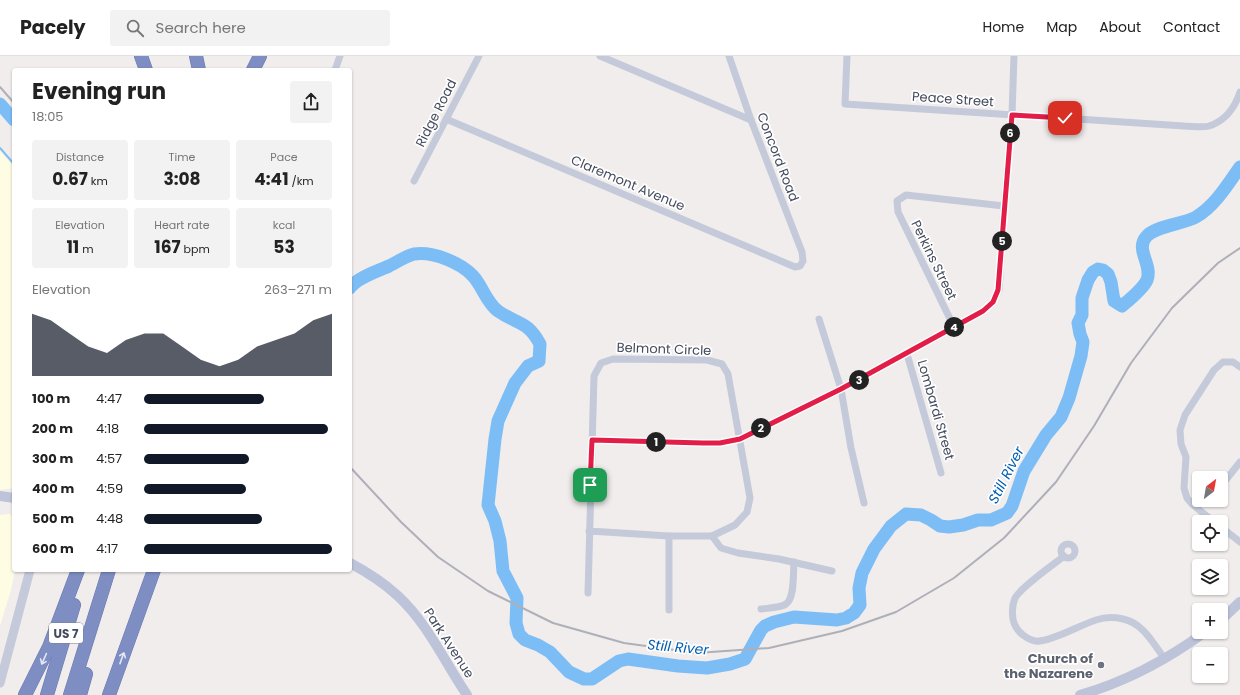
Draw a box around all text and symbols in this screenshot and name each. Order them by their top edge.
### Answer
search box [110,10,390,46]
text: Pacely [20,14,86,41]
icon: search [124,17,146,39]
text: Search here [156,17,246,38]
text: Home [982,17,1024,37]
text: Map [1046,17,1077,37]
text: About [1099,17,1141,37]
text: Contact [1163,17,1220,37]
text: Evening run [32,76,166,107]
street label: Ridge Road [411,76,461,150]
button: share [290,81,332,123]
street label: Peace Street [911,87,995,111]
pin [1048,101,1082,135]
text: 18:05 [32,107,63,126]
icon: check [1054,107,1076,129]
street label: Concord Road [752,110,804,204]
pin: 6 [1000,123,1020,143]
text: 6 [1006,125,1014,141]
text: Distance [56,149,104,165]
text: Time [169,149,195,165]
text: Pace [270,149,298,165]
street label: Claremont Avenue [568,150,688,216]
text: 0.67 [52,167,88,191]
text: 3:08 [163,167,201,191]
text: 4:41 [254,167,289,191]
text: km [88,173,108,189]
text: /km [289,173,314,189]
text: Elevation [55,217,105,233]
text: Heart rate [154,217,210,233]
text: kcal [273,217,295,233]
street label: Perkins Street [906,217,962,303]
pin: 5 [992,231,1012,251]
text: 5 [998,233,1006,249]
text: 11 [66,235,79,259]
text: 167 [154,235,181,259]
text: 53 [273,235,295,259]
text: m [79,241,94,257]
text: bpm [181,241,210,257]
text: Elevation [32,280,91,299]
text: 263–271 m [264,280,332,299]
pin: 4 [944,317,964,337]
text: 4 [950,319,958,335]
street label: Belmont Circle [616,338,712,360]
street label: Lombardi Street [913,358,959,463]
pin: 3 [849,370,869,390]
text: 3 [856,372,862,388]
text: 100 m [32,389,70,408]
text: 4:47 [96,389,122,408]
pin: 2 [751,418,771,438]
text: 200 m [32,419,73,438]
text: 4:18 [96,419,119,438]
text: 2 [758,420,764,436]
pin: 1 [646,432,666,452]
text: 1 [654,434,658,450]
water label: Still River [983,442,1029,507]
text: 300 m [32,449,73,468]
text: 4:57 [96,449,122,468]
pin [573,468,607,502]
north arrow [1192,471,1228,507]
map controls [1192,471,1228,683]
icon: arrive [579,474,601,496]
text: 400 m [32,479,74,498]
text: 4:59 [96,479,123,498]
text: 500 m [32,509,74,528]
text: 4:48 [96,509,123,528]
button: locate [1192,515,1228,551]
text: 600 m [32,539,74,558]
text: 4:17 [96,539,118,558]
button: layers [1192,559,1228,595]
button: + [1192,603,1228,639]
street label: Park Avenue [419,604,479,682]
road number: US 7 [49,623,83,643]
water label: Still River [647,634,710,660]
button: − [1192,647,1228,683]
place label: Church of the Nazarene [1004,649,1093,683]
one-way arrow [40,652,47,664]
one-way arrow [119,653,127,665]
marker: Church of the Nazarene [1096,660,1106,670]

